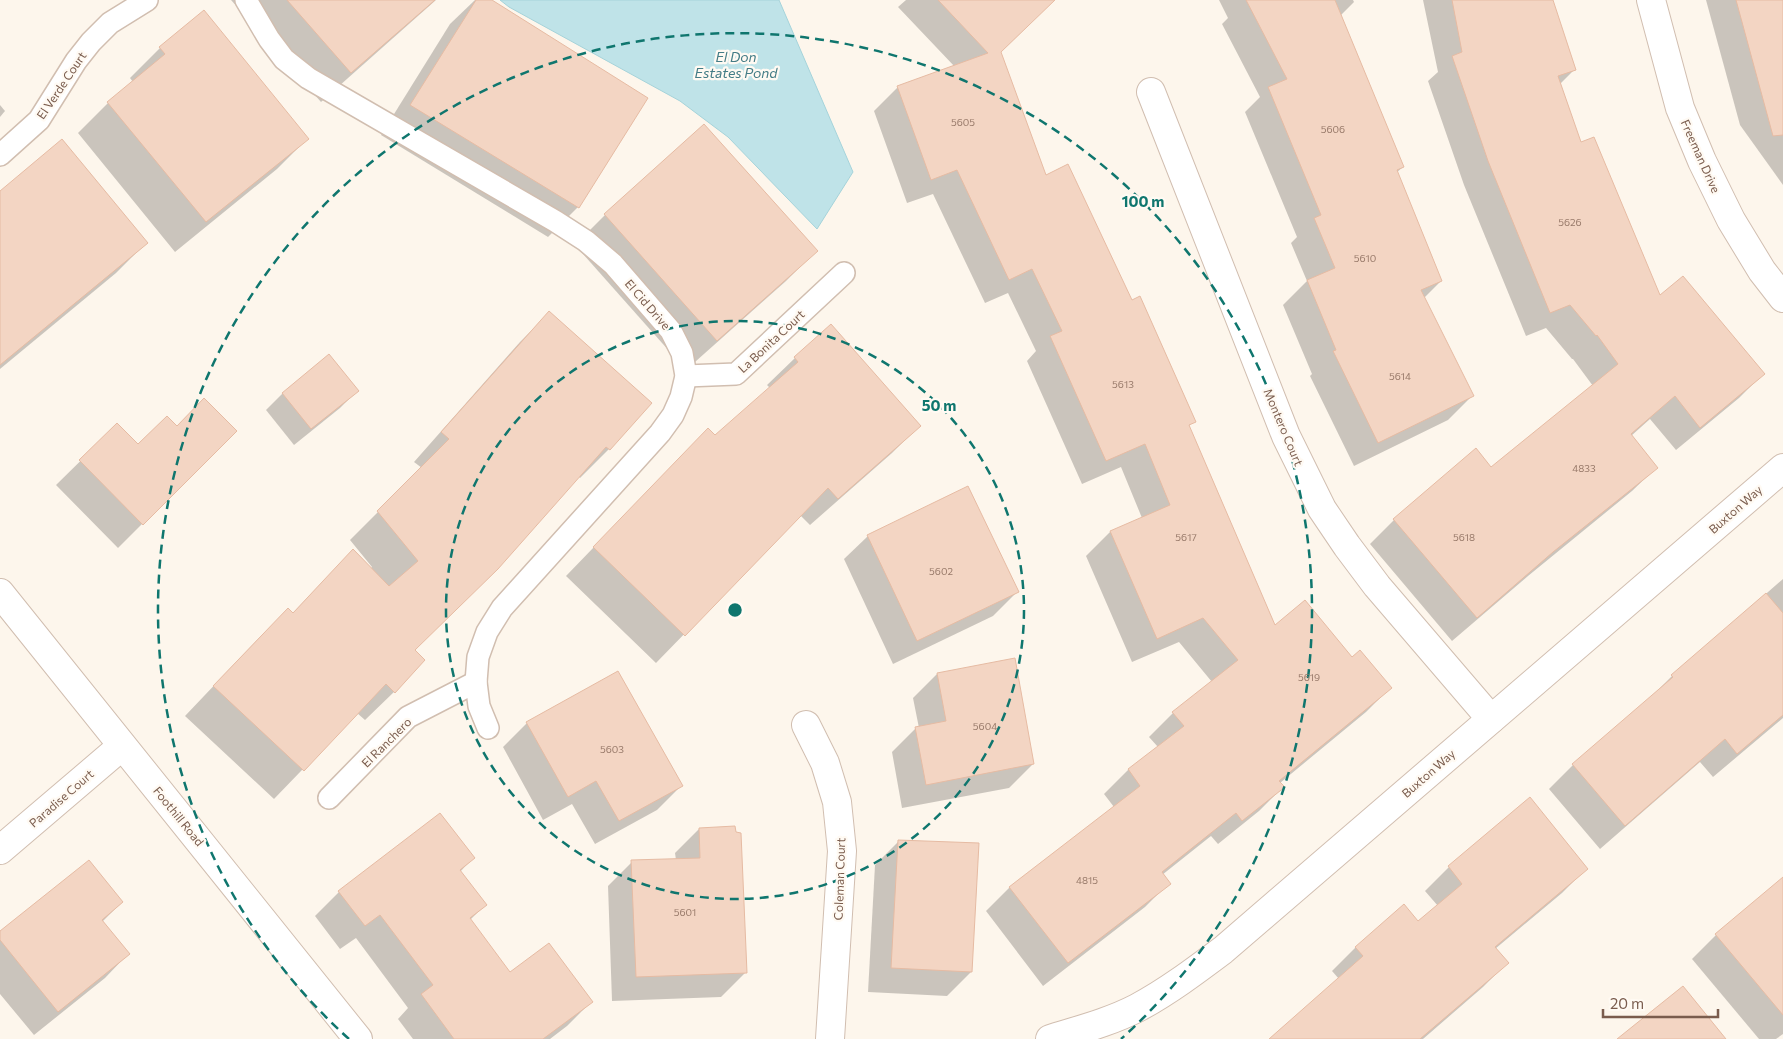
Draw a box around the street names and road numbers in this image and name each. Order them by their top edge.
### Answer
street label: El Verde Court [33,49,89,121]
street label: Freeman Drive [1679,117,1723,195]
street label: El Cid Drive [622,276,674,332]
street label: La Bonita Court [735,307,807,375]
street label: Montero Court [1261,386,1307,468]
street label: Buxton Way [1706,482,1764,536]
street label: El Ranchero [358,714,414,770]
street label: Buxton Way [1399,746,1457,800]
street label: Paradise Court [26,766,96,830]
street label: Foothill Road [151,784,207,849]
street label: Coleman Court [831,837,847,920]

